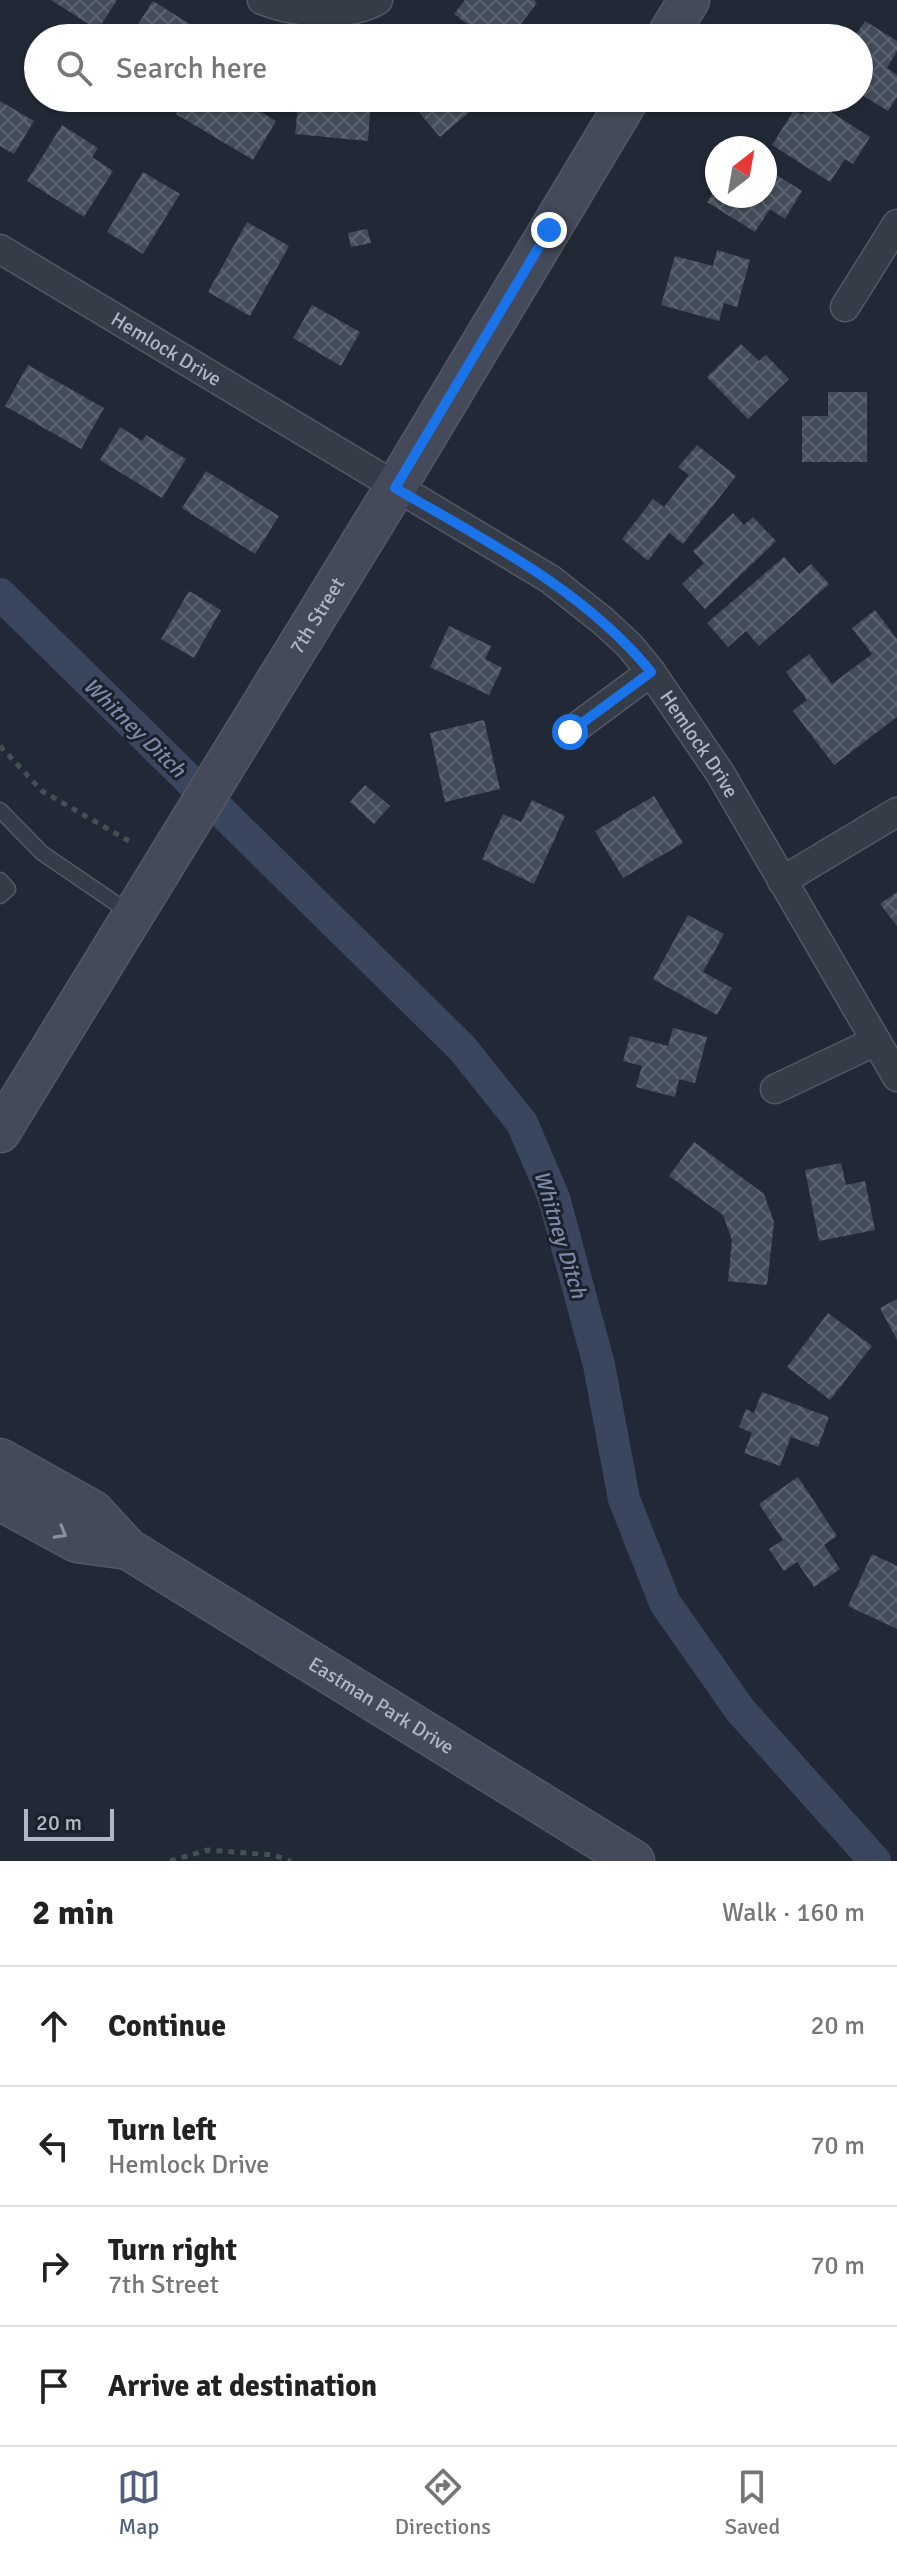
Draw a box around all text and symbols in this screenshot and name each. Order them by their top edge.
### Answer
search box [24,24,873,112]
icon: search [52,46,96,90]
text: Search here [116,50,267,87]
north arrow [705,136,777,208]
route end [531,212,567,248]
street label: Hemlock Drive [106,307,226,392]
street label: 7th Street [284,573,350,659]
water label: Whitney Ditch [78,672,192,784]
street label: Hemlock Drive [654,686,744,802]
route start [552,714,588,750]
water label: Whitney Ditch [528,1167,593,1302]
one-way arrow [53,1523,67,1539]
street label: Eastman Park Drive [304,1651,458,1760]
scale bar [24,1805,114,1841]
text: 20 m [36,1809,82,1836]
text: 2 min [32,1892,114,1934]
text: Walk · 160 m [722,1897,865,1929]
icon: ahead [32,2004,76,2048]
text: Continue [108,2008,226,2045]
text: 20 m [810,2010,865,2042]
text: Turn left [108,2112,217,2149]
icon: left [32,2124,76,2168]
text: 70 m [810,2130,865,2162]
text: Hemlock Drive [108,2149,269,2181]
text: Turn right [108,2232,237,2269]
icon: right [32,2244,76,2288]
text: 70 m [810,2250,865,2282]
text: 7th Street [108,2269,219,2301]
icon: arrive [32,2364,76,2408]
text: Arrive at destination [108,2368,377,2405]
tab: Map [117,2465,161,2540]
tab: Directions [395,2465,491,2540]
tab: Saved [725,2465,780,2540]

